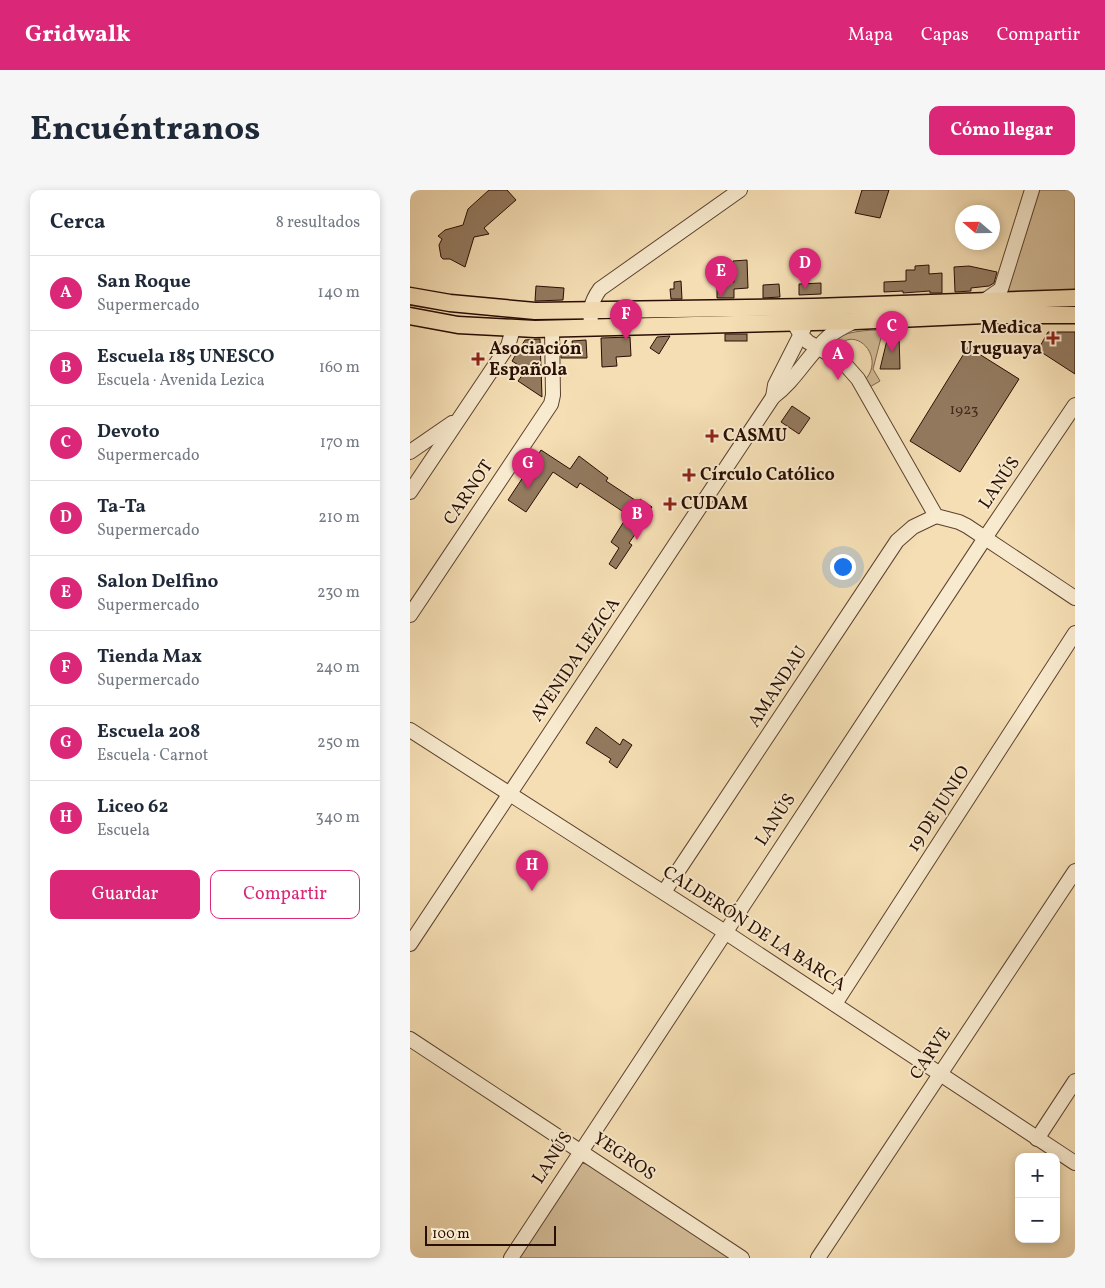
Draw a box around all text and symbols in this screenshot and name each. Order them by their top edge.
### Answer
text: Gridwalk [25,18,131,52]
text: Mapa [848,23,893,48]
text: Capas [921,23,969,48]
text: Compartir [997,23,1080,48]
text: Encuéntranos [30,106,260,154]
button: Cómo llegar [929,106,1075,155]
north arrow [955,205,1000,250]
text: Cerca [50,208,105,237]
text: 8 resultados [276,212,360,234]
pin: D [789,248,821,289]
pin: E [705,256,737,297]
text: San Roque [97,269,191,295]
text: A [60,282,72,304]
text: 140 m [318,282,360,304]
text: Supermercado [97,295,199,317]
pin: F [610,299,642,340]
pin: C [876,311,908,352]
place label: Medica Uruguaya [960,316,1042,362]
marker: Medica Uruguaya [1046,331,1060,345]
place label: Asociación Española [489,337,582,383]
pin: A [822,339,854,380]
text: Escuela 185 UNESCO [97,344,275,370]
marker: Asociación Española [471,352,485,366]
text: B [61,357,71,379]
text: 160 m [319,357,360,379]
text: Escuela · Avenida Lezica [97,370,265,392]
house number: 1923 [950,400,978,421]
text: Devoto [97,419,160,445]
place label: CASMU [723,424,787,449]
marker: CASMU [705,429,719,443]
text: C [61,432,71,454]
text: 170 m [320,432,360,454]
text: Supermercado [97,445,199,467]
pin: G [512,448,544,489]
street label: LANÚS [973,452,1027,514]
street label: CARNOT [438,455,500,530]
place label: Círculo Católico [700,463,835,488]
marker: Círculo Católico [682,468,696,482]
place label: CUDAM [681,492,748,517]
text: Ta-Ta [97,494,146,520]
marker: CUDAM [663,497,677,511]
pin: B [621,499,653,540]
text: D [60,507,72,529]
text: 210 m [318,507,360,529]
text: Supermercado [97,520,199,542]
your location [830,554,856,580]
text: Salon Delfino [97,569,218,595]
text: E [61,582,71,604]
text: 230 m [317,582,360,604]
street label: AVENIDA LEZICA [525,593,627,727]
text: Supermercado [97,595,199,617]
street label: AMANDAU [742,641,814,733]
text: Tienda Max [97,644,202,670]
text: F [61,657,71,679]
text: 240 m [316,657,360,679]
text: Supermercado [97,670,199,692]
text: Escuela 208 [97,719,200,745]
text: G [60,732,72,754]
text: 250 m [317,732,360,754]
text: Escuela · Carnot [97,745,208,767]
street label: 19 DE JUNIO [902,761,976,857]
street label: LANÚS [750,789,802,851]
text: Liceo 62 [97,794,168,820]
text: H [60,807,72,829]
text: 340 m [316,807,360,829]
text: Escuela [97,820,150,842]
pin: H [516,850,548,891]
street label: CALDERÓN DE LA BARCA [657,860,851,998]
button: Guardar [50,870,200,919]
button: Compartir [210,870,360,919]
street label: CARVE [904,1023,958,1085]
street label: LANÚS [527,1127,579,1189]
street label: YEGROS [588,1127,660,1187]
map controls [1015,1153,1060,1243]
button: + [1015,1153,1060,1198]
button: − [1015,1198,1060,1243]
scale bar [425,1223,556,1246]
text: 100 m [432,1225,470,1244]

